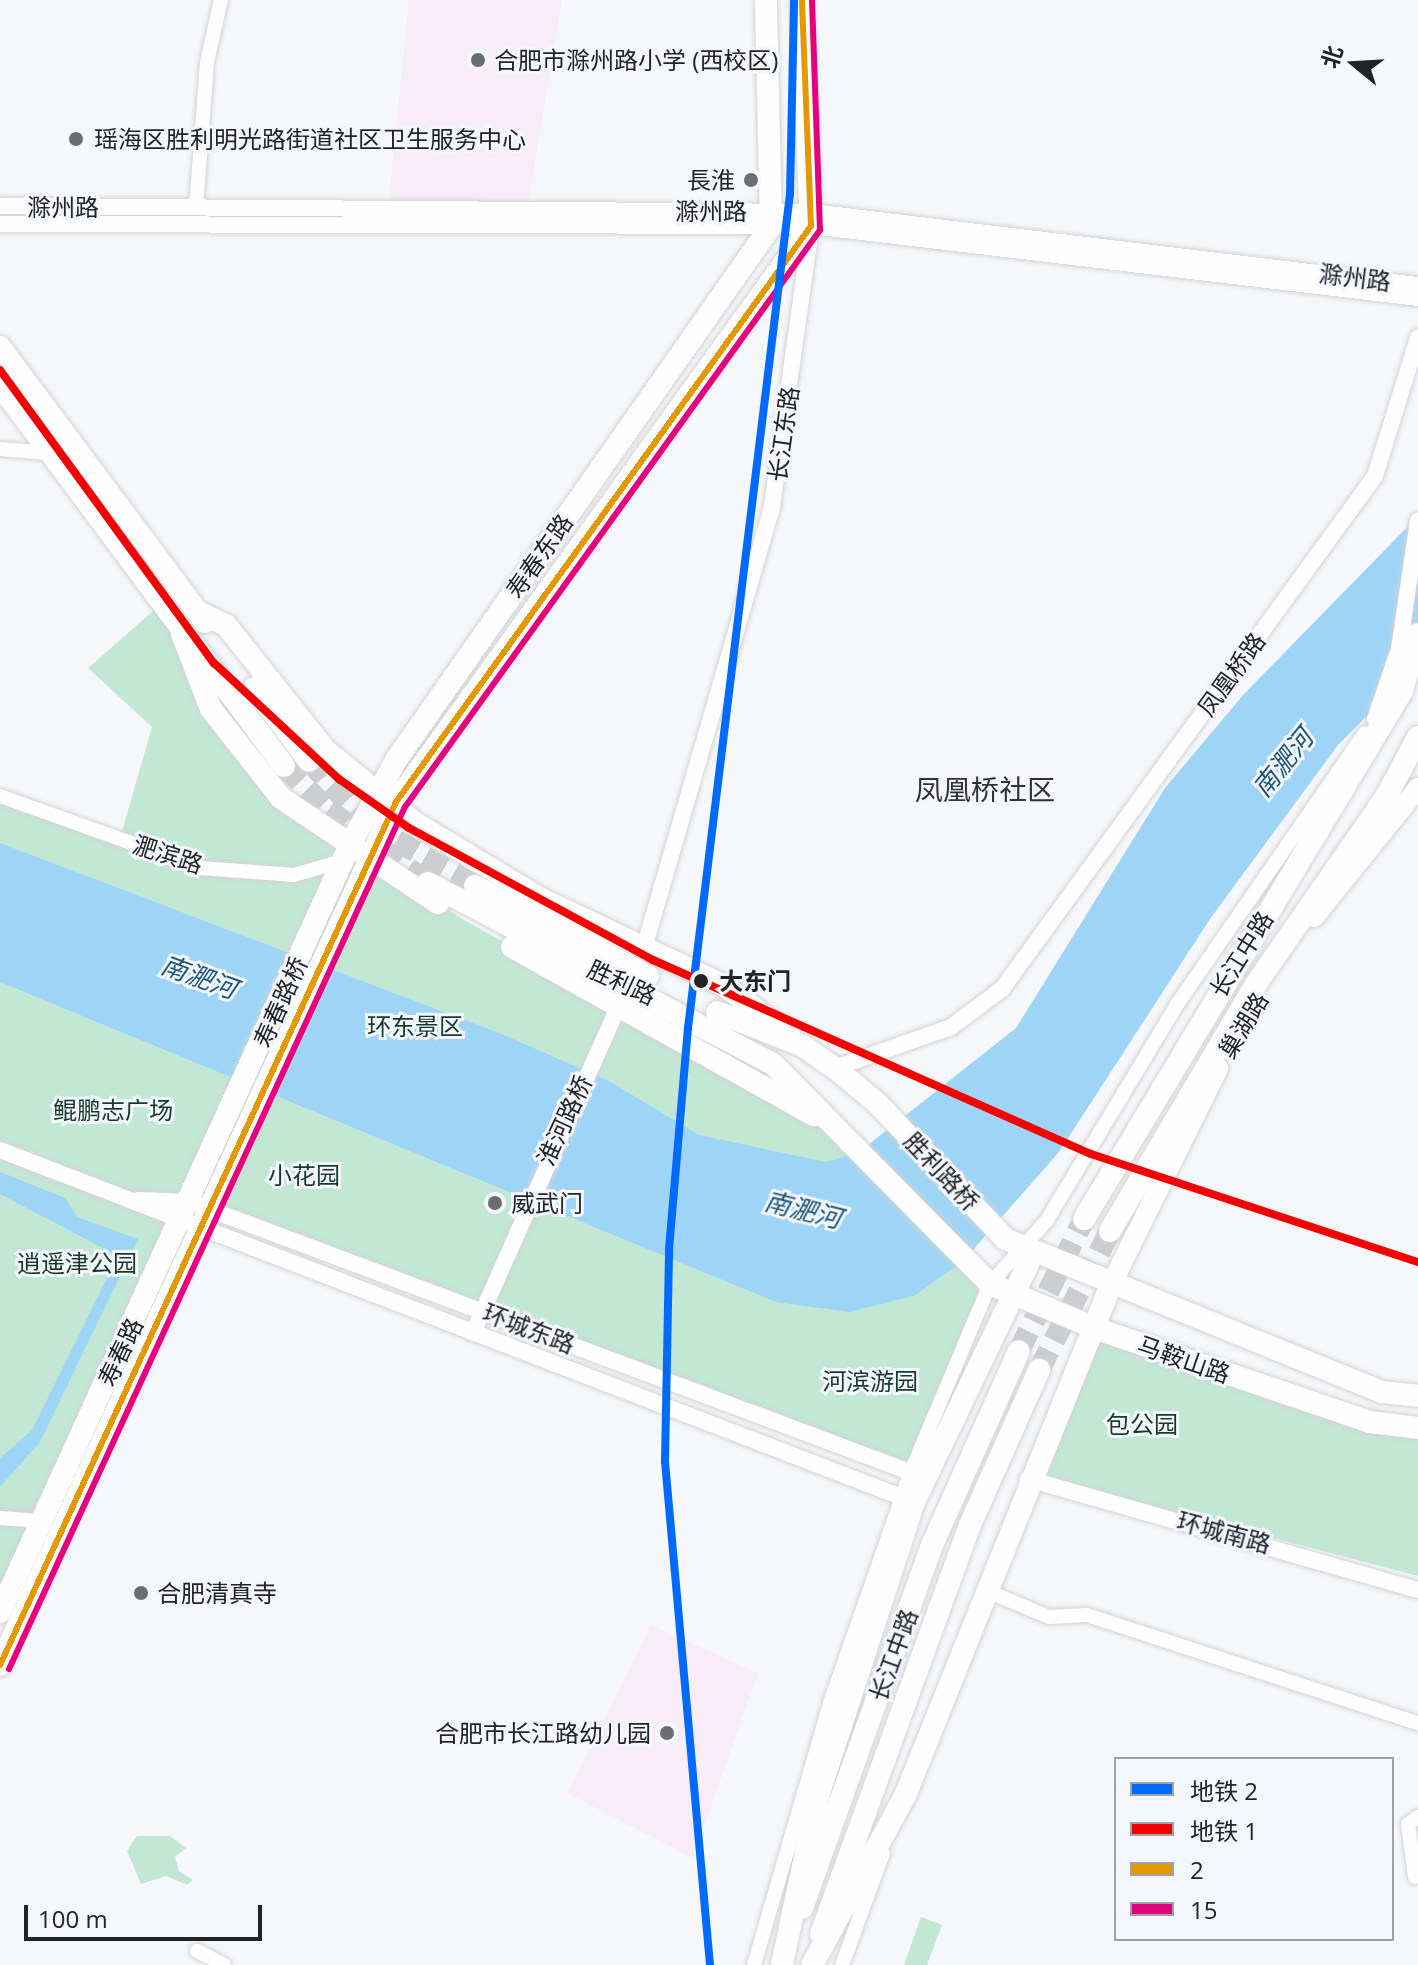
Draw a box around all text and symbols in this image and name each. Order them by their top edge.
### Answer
north arrow [1314,24,1394,104]
text: 北 [1314,41,1349,72]
place label: 合肥市滁州路小学 (西校区) [494,46,778,74]
marker: 合肥市滁州路小学 (西校区) [469,51,487,69]
place label: 瑶海区胜利明光路街道社区卫生服务中心 [94,125,526,153]
marker: 瑶海区胜利明光路街道社区卫生服务中心 [65,128,87,150]
place label: 長淮 [687,166,735,194]
marker: 長淮 [742,171,760,189]
street label: 滁州路 [27,193,99,221]
street label: 滁州路 [675,197,747,225]
street label: 滁州路 [1318,258,1392,296]
street label: 长江东路 [762,384,804,484]
street label: 寿春东路 [500,508,578,604]
street label: 凤凰桥路 [1191,627,1271,721]
water label: 南淝河 [1246,723,1320,803]
district label: 凤凰桥社区 [915,772,1055,806]
street label: 淝滨路 [129,829,207,879]
street label: 长江中路 [1203,906,1279,1002]
water label: 南淝河 [157,949,241,1005]
street label: 寿春路桥 [247,952,313,1052]
street label: 胜利路 [583,954,661,1010]
place label: 大东门 [719,967,791,995]
marker: 大东门 [690,970,712,992]
street label: 巢湖路 [1212,987,1274,1063]
park label: 环东景区 [367,1012,463,1040]
street label: 淮河路桥 [531,1070,597,1170]
park label: 鲲鹏志广场 [53,1096,173,1124]
street label: 胜利路桥 [899,1126,985,1216]
park label: 小花园 [268,1161,340,1189]
water label: 南淝河 [761,1185,845,1235]
place label: 威武门 [511,1189,583,1217]
marker: 威武门 [486,1194,504,1212]
park label: 逍遥津公园 [17,1249,137,1277]
street label: 环城东路 [479,1297,579,1359]
street label: 寿春路 [92,1313,148,1391]
street label: 马鞍山路 [1134,1330,1234,1388]
park label: 河滨游园 [822,1367,918,1395]
park label: 包公园 [1106,1410,1178,1438]
street label: 环城南路 [1174,1506,1274,1558]
place label: 合肥清真寺 [157,1579,277,1607]
marker: 合肥清真寺 [132,1584,150,1602]
street label: 长江中路 [863,1605,923,1705]
place label: 合肥市长江路幼儿园 [435,1719,651,1747]
marker: 合肥市长江路幼儿园 [658,1724,676,1742]
legend [1114,1757,1394,1941]
text: 地铁 2 [1190,1774,1258,1807]
text: 地铁 1 [1190,1814,1258,1847]
text: 2 [1190,1853,1204,1886]
scale bar [28,1889,266,1939]
text: 15 [1190,1893,1217,1926]
text: 100 m [38,1902,108,1935]

